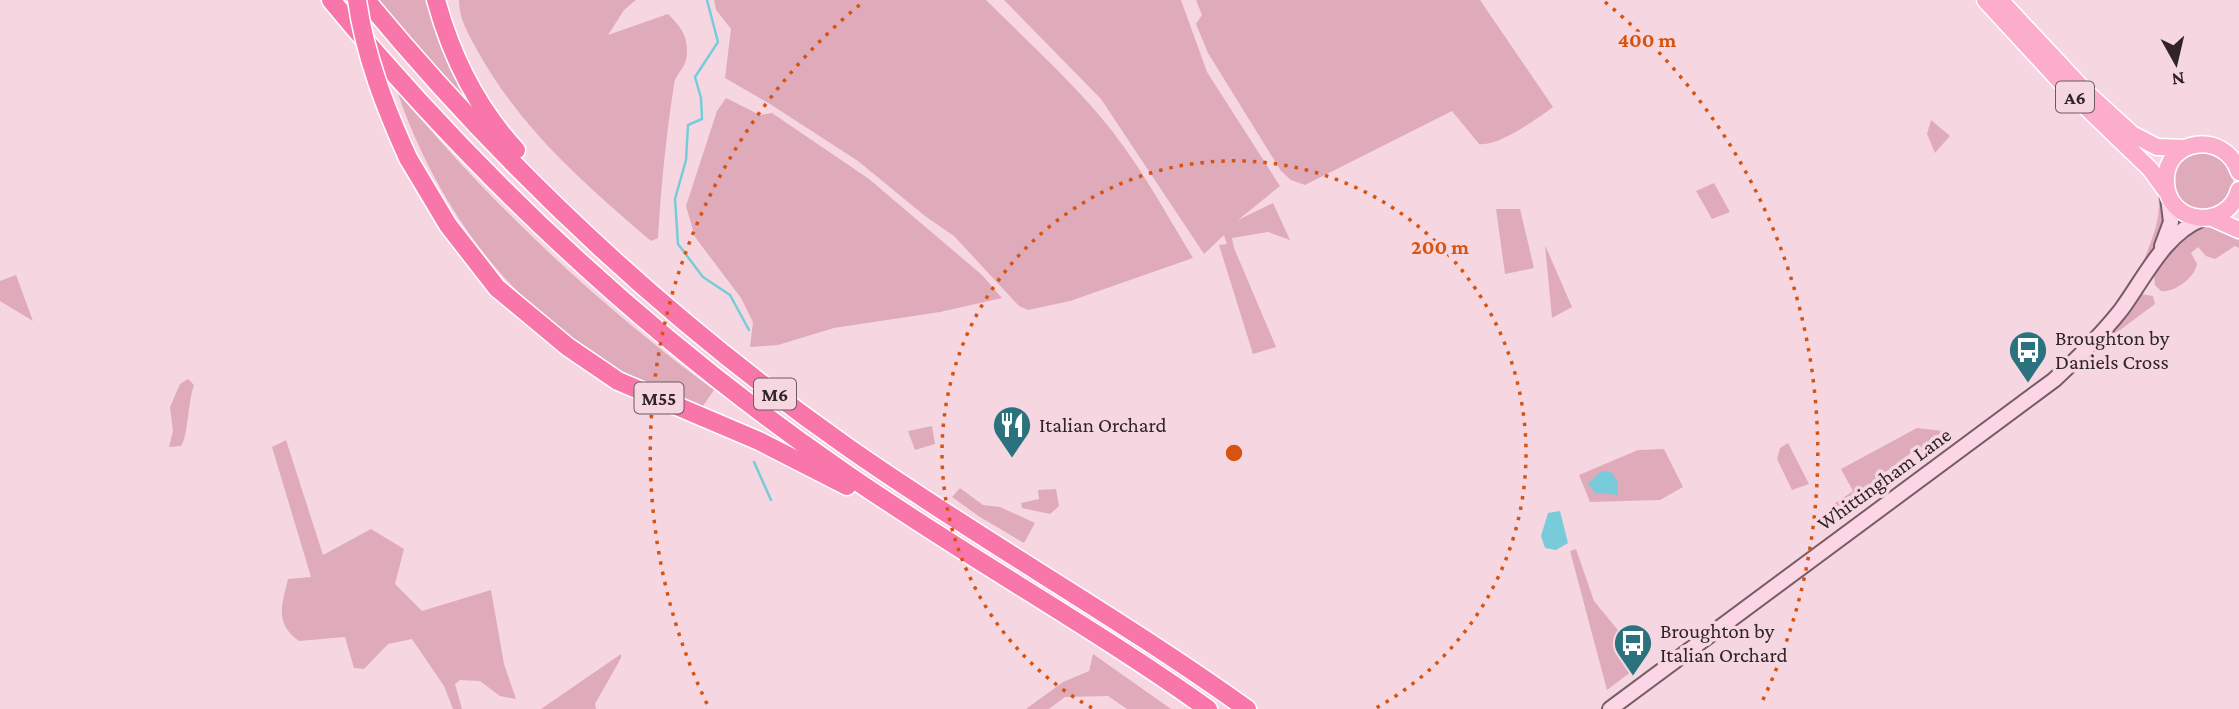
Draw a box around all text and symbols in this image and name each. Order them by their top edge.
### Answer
text: 400 m [1618,28,1677,52]
north arrow [2141,28,2211,98]
text: N [2170,68,2186,91]
road number: A6 [2056,82,2094,113]
text: 200 m [1411,235,1469,259]
place label: Broughton by Daniels Cross [2055,326,2170,374]
bus stop icon: Broughton by Daniels Cross [2007,329,2049,384]
road number: M6 [754,378,796,410]
road number: M55 [634,382,684,414]
restaurant icon: Italian Orchard [991,404,1033,459]
place label: Italian Orchard [1039,413,1167,437]
street label: Whittingham Lane [1812,422,1956,536]
centre of rings [1222,441,1246,465]
place label: Broughton by Italian Orchard [1660,619,1788,667]
bus stop icon: Broughton by Italian Orchard [1612,622,1654,677]

